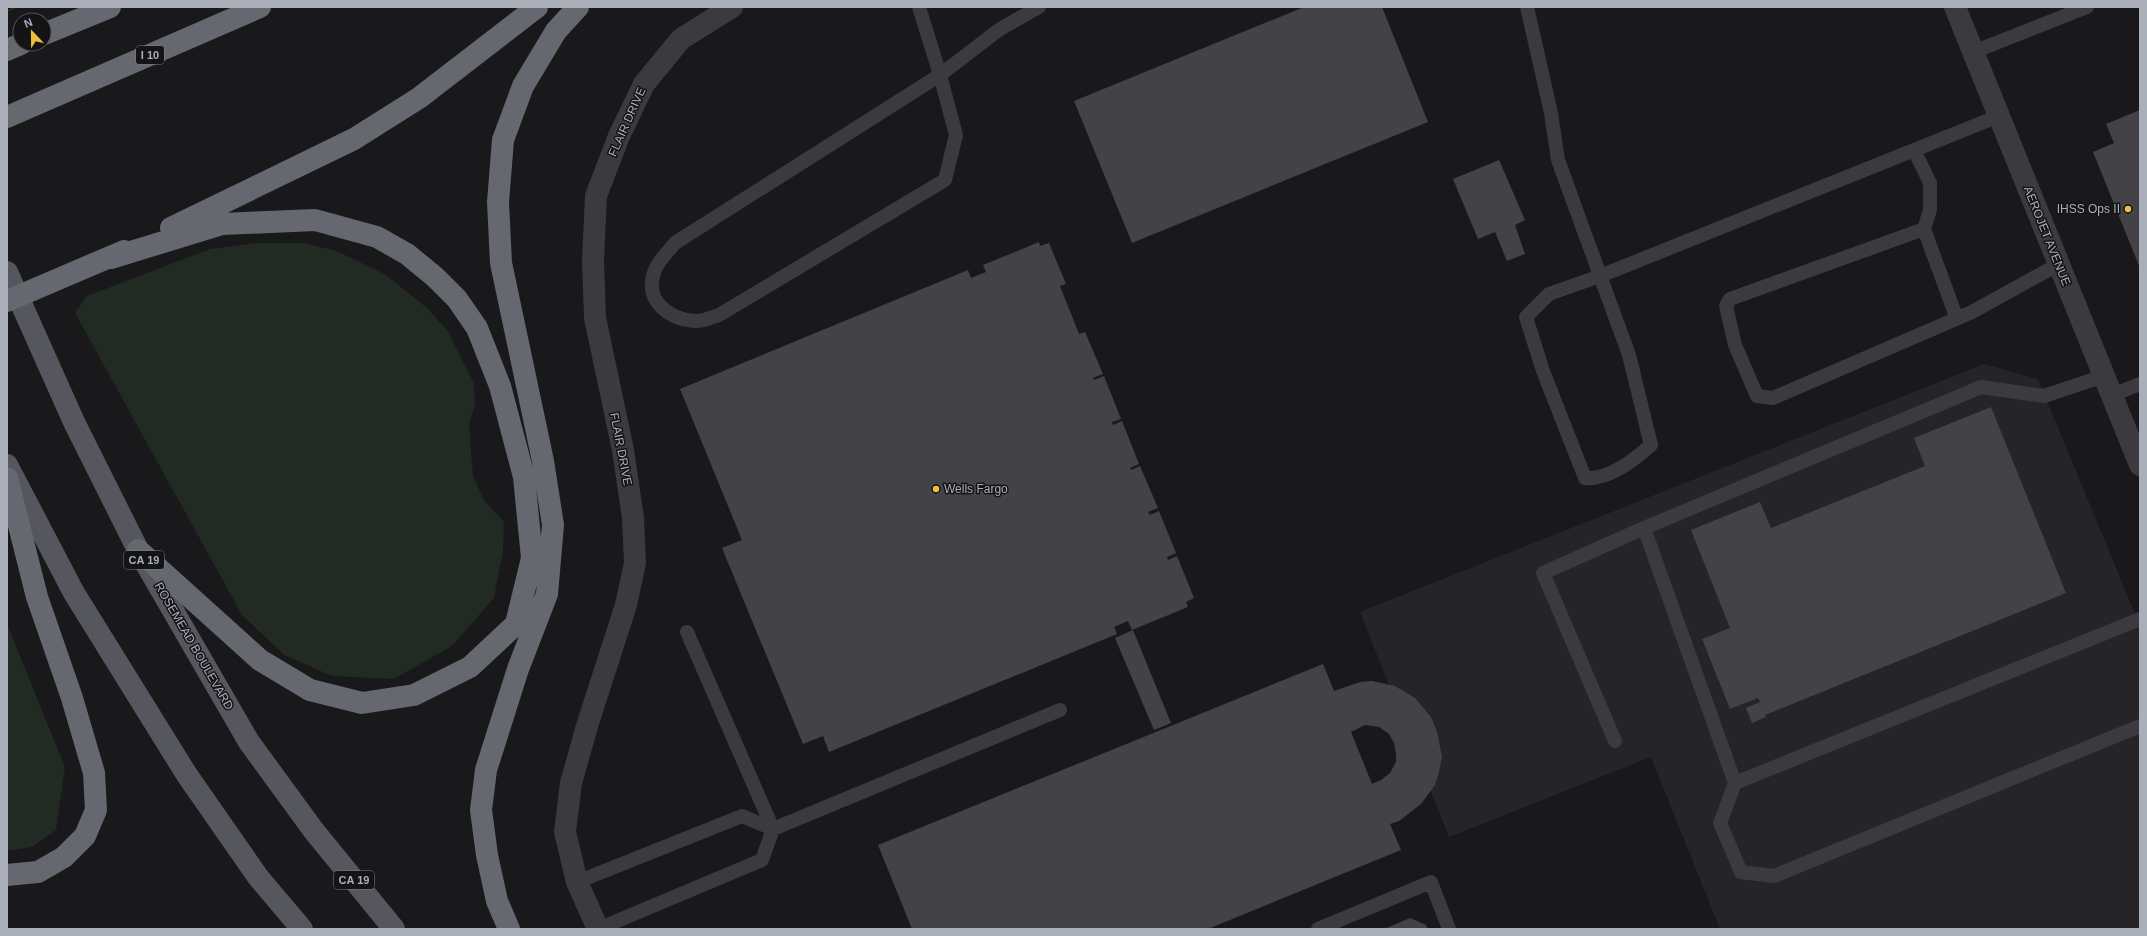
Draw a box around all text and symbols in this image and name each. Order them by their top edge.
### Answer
north arrow [12,12,52,52]
text: N [22,16,34,30]
road number: I 10 [136,46,164,64]
street label: FLAIR DRIVE [606,85,648,159]
street label: AEROJET AVENUE [2021,184,2073,288]
place label: IHSS Ops II [2057,202,2120,216]
marker: IHSS Ops II [2123,204,2133,214]
street label: FLAIR DRIVE [607,411,635,487]
place label: Wells Fargo [944,482,1008,496]
marker: Wells Fargo [931,484,941,494]
road number: CA 19 [124,551,164,569]
street label: ROSEMEAD BOULEVARD [152,580,237,713]
road number: CA 19 [334,871,374,889]

